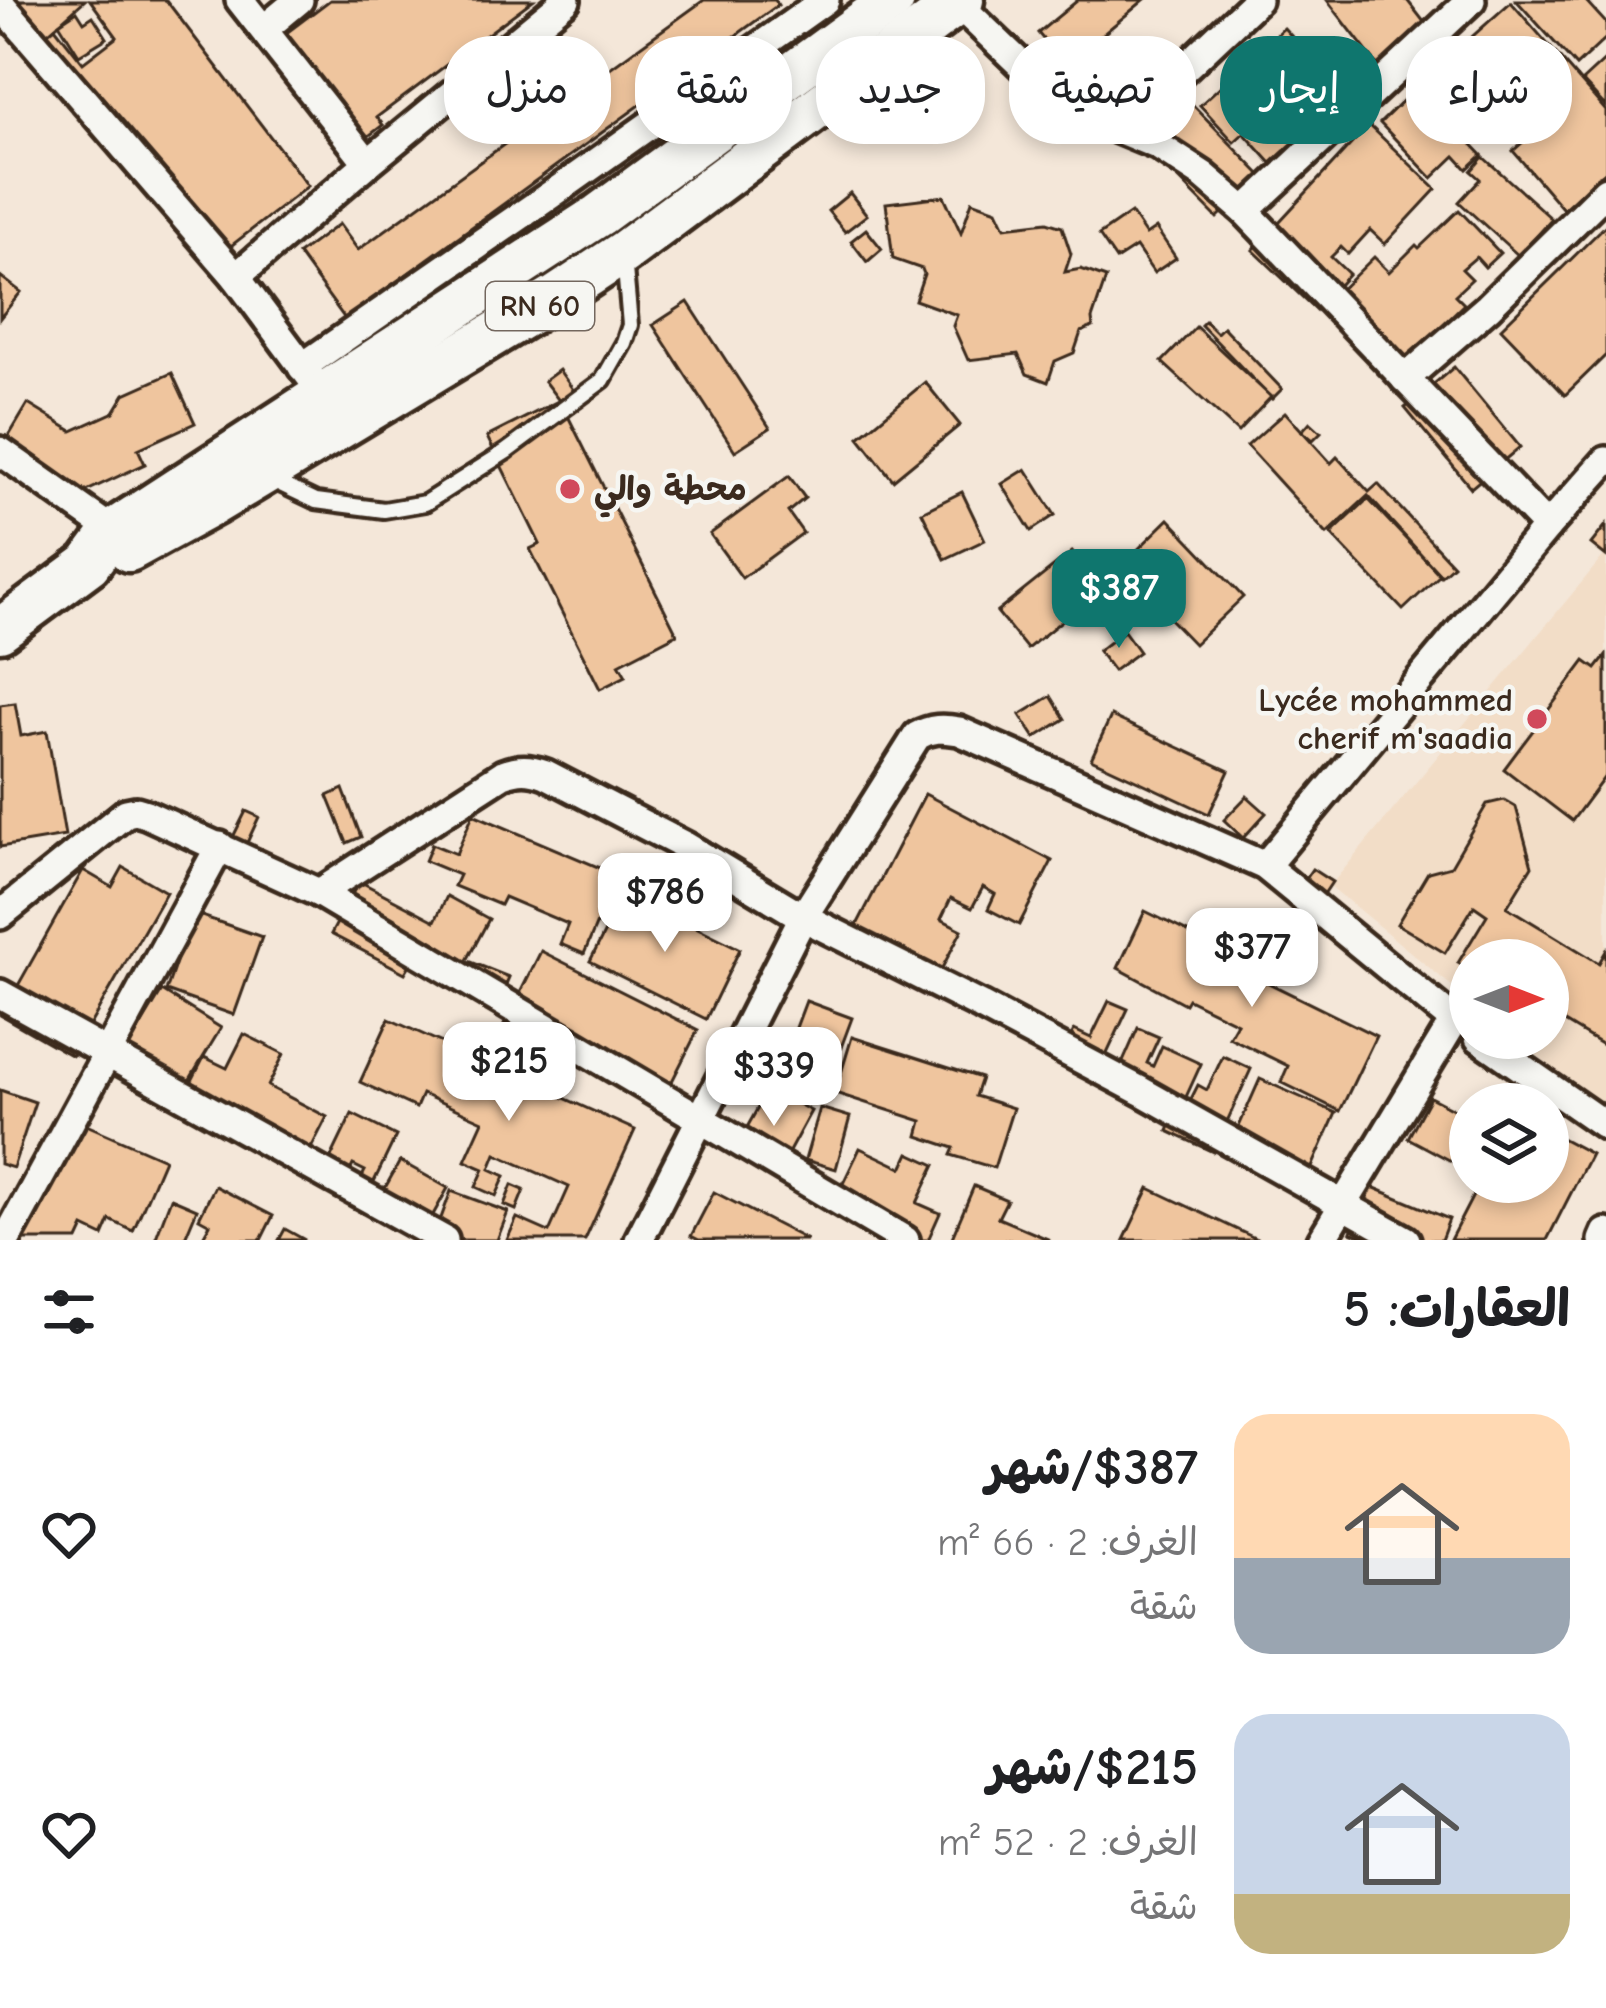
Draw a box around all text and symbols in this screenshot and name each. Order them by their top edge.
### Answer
chip: منزل [444,36,611,144]
chip: شقة [635,36,792,144]
chip: جديد [816,36,985,144]
chip: تصفية [1009,36,1196,144]
chip: إيجار [1220,36,1382,144]
chip: شراء [1406,36,1572,144]
road number: RN 60 [486,282,594,330]
place label: محطة والي [594,470,747,518]
marker: محطة والي [557,476,583,502]
pin: $387 [1048,549,1190,651]
text: $387 [1079,565,1159,610]
place label: Lycée mohammed cherif m'saadia [1258,681,1513,757]
marker: Lycée mohammed cherif m'saadia [1524,706,1550,732]
pin: $786 [594,853,736,955]
text: $786 [625,869,705,914]
pin: $377 [1181,908,1323,1010]
text: $377 [1213,924,1291,969]
north arrow [1449,939,1569,1059]
map controls [1449,939,1569,1203]
pin: $215 [438,1022,580,1124]
pin: $339 [703,1027,845,1129]
text: $215 [470,1038,548,1083]
text: $339 [733,1043,815,1088]
button: layers [1449,1083,1569,1203]
icon: filters [36,1279,102,1345]
text: العقارات: 5 [1343,1280,1570,1339]
text: $387/شهر [986,1438,1198,1497]
icon: home [1330,1462,1474,1606]
icon: heart [36,1501,102,1567]
text: الغرف: 2 · 66 m² [937,1520,1198,1565]
text: شقة [1130,1584,1198,1629]
text: $215/شهر [988,1738,1198,1797]
icon: home [1330,1762,1474,1906]
icon: heart [36,1801,102,1867]
text: الغرف: 2 · 52 m² [938,1820,1198,1865]
text: شقة [1130,1884,1198,1929]

